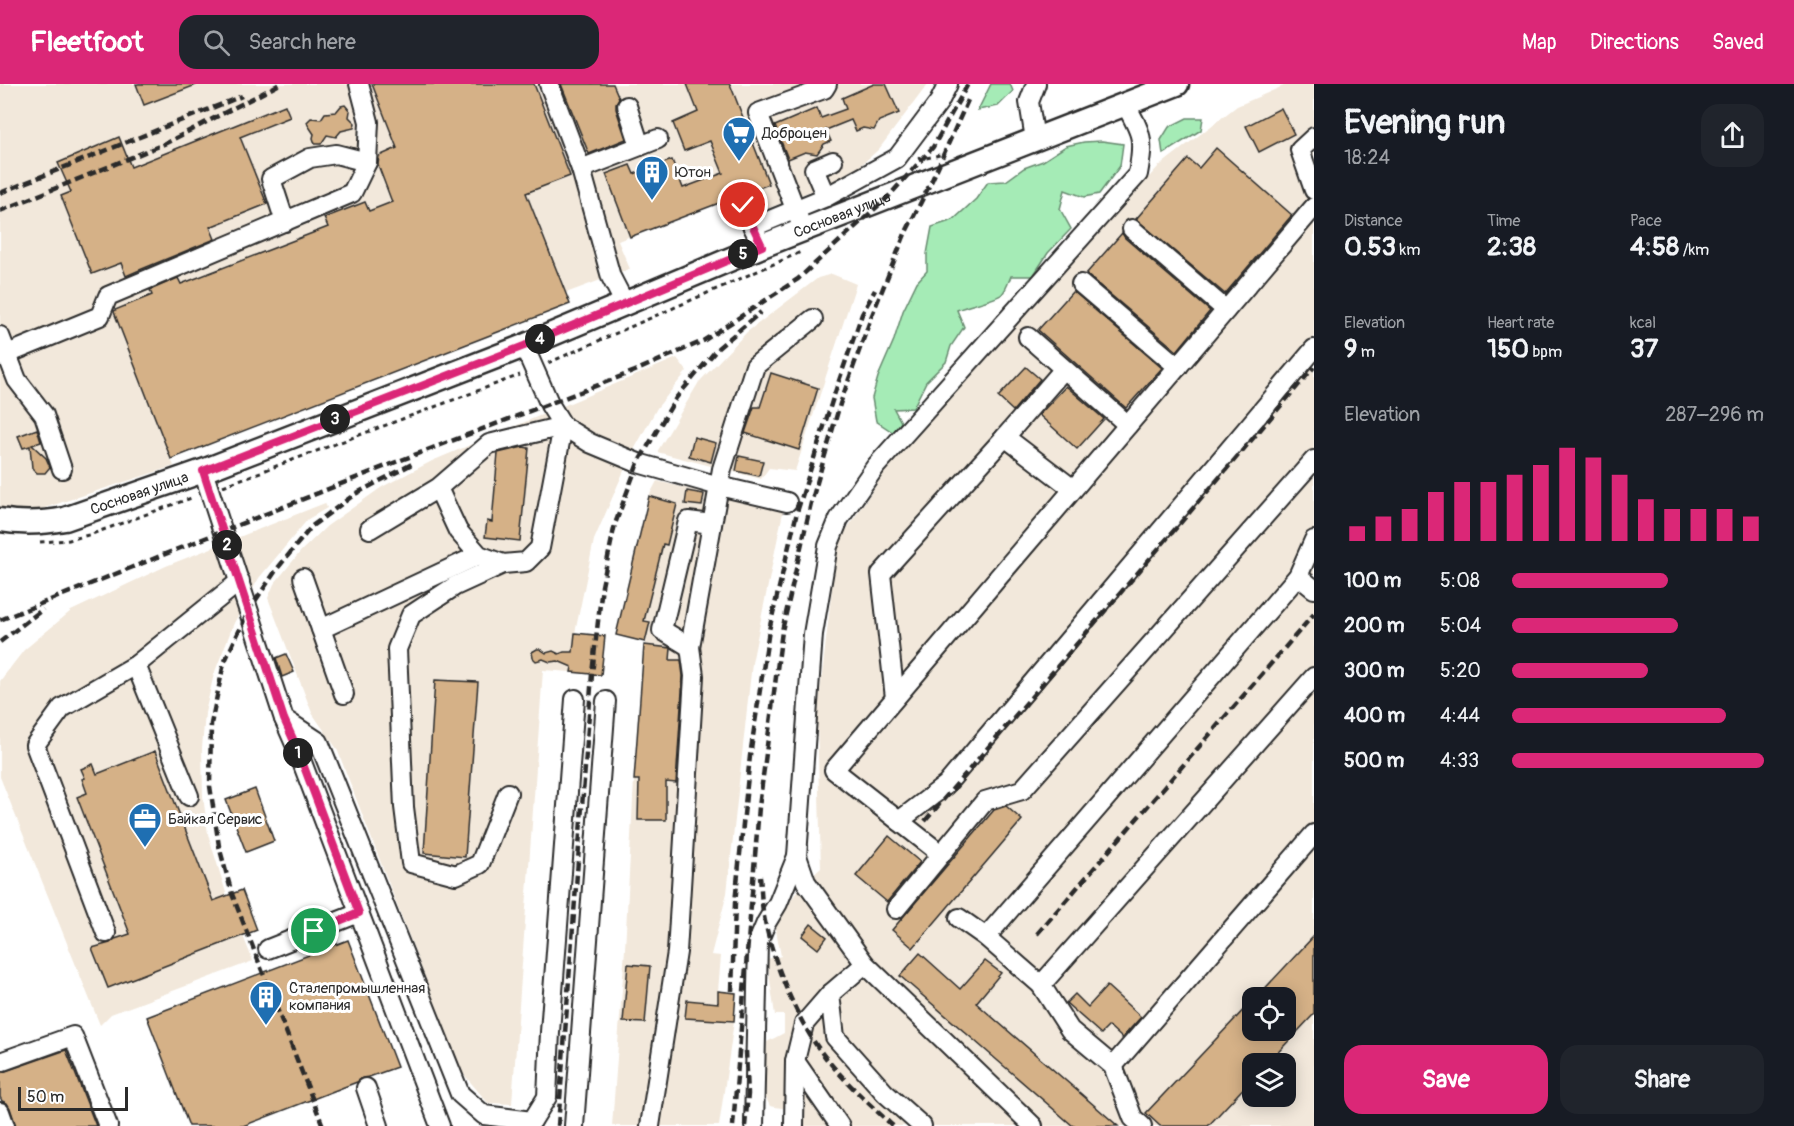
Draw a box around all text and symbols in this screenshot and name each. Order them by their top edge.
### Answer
search box [179,15,599,69]
text: Fleetfoot [30,25,143,60]
icon: search [200,26,233,59]
text: Search here [248,28,356,56]
text: Map [1522,29,1557,56]
text: Directions [1590,29,1679,56]
text: Saved [1712,29,1764,56]
text: Evening run [1344,102,1505,143]
button: share [1701,104,1764,167]
supermarket icon: Доброцен [721,115,757,162]
place label: Доброцен [761,124,827,143]
text: 18:24 [1344,145,1390,170]
building icon: Ютон [634,154,670,201]
place label: Ютон [675,163,711,182]
pin [717,179,768,230]
icon: check [726,188,759,221]
street label: Сосновая улица [791,188,893,243]
text: Distance [1344,211,1403,231]
text: Time [1487,211,1520,231]
text: Pace [1630,211,1662,231]
text: 0.53 [1344,231,1396,263]
text: 2:38 [1487,231,1536,263]
text: 4:58 [1630,231,1679,263]
pin: 5 [728,239,758,269]
text: km [1396,240,1420,260]
text: /km [1679,240,1709,260]
text: 5 [739,244,747,264]
text: Elevation [1344,313,1405,333]
text: Heart rate [1487,313,1554,333]
text: kcal [1630,313,1656,333]
pin: 4 [525,324,555,354]
text: 4 [535,329,545,349]
text: 9 [1344,333,1357,365]
text: 150 [1487,333,1529,365]
text: 37 [1630,333,1658,365]
text: m [1357,342,1375,362]
text: bpm [1529,342,1562,362]
text: Elevation [1344,402,1420,427]
text: 287–296 m [1665,402,1764,427]
pin: 3 [320,404,350,434]
text: 3 [331,409,339,429]
street label: Сосновая улица [88,468,191,519]
pin: 2 [212,530,242,560]
text: 2 [223,535,231,555]
text: 100 m [1344,568,1401,593]
text: 5:08 [1440,568,1480,593]
text: 200 m [1344,613,1405,638]
text: 5:04 [1440,613,1481,638]
text: 300 m [1344,658,1405,683]
text: 5:20 [1440,658,1481,683]
text: 400 m [1344,703,1405,728]
text: 4:44 [1440,703,1480,728]
pin: 1 [283,738,313,768]
text: 1 [295,743,301,763]
text: 500 m [1344,748,1404,773]
text: 4:33 [1440,748,1479,773]
office icon: Байкал Сервис [127,801,163,848]
place label: Байкал Сервис [168,810,263,829]
pin [288,905,339,956]
icon: arrive [297,914,330,947]
building icon: Сталепромышленная компания [248,979,284,1026]
place label: Сталепромышленная компания [289,979,425,1015]
map controls [1242,987,1296,1107]
button: locate [1242,987,1296,1041]
button: Save [1344,1045,1548,1114]
button: Share [1560,1045,1764,1114]
button: layers [1242,1053,1296,1107]
scale bar [18,1084,128,1112]
text: 50 m [27,1087,64,1107]

